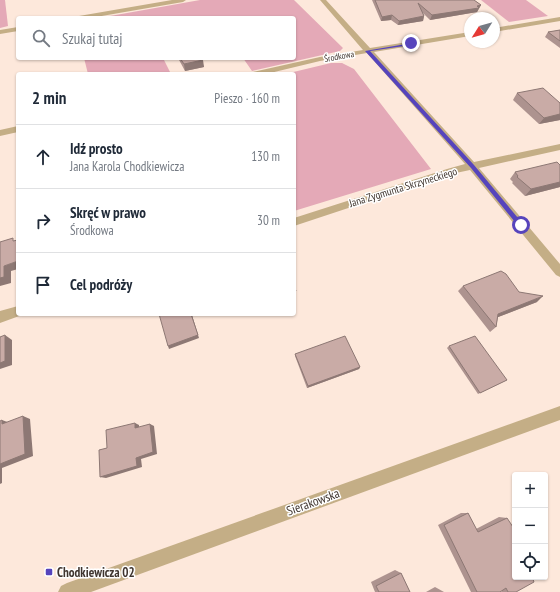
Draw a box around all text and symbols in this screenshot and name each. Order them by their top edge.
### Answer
north arrow [464,12,500,48]
search box [16,16,296,60]
icon: search [30,27,52,49]
text: Szukaj tutaj [62,29,123,48]
route end [402,34,420,52]
street label: Środkowa [323,48,355,64]
text: 2 min [32,87,66,109]
text: Pieszo · 160 m [214,90,280,107]
text: Idź prosto [70,139,123,158]
icon: ahead [32,146,54,168]
text: 130 m [251,148,280,165]
text: Jana Karola Chodkiewicza [70,158,184,175]
street label: Jana Zygmunta Skrzyneckiego [346,164,459,210]
text: Skręć w prawo [70,203,146,222]
icon: right [32,210,54,232]
text: 30 m [257,212,280,229]
route start [512,216,530,234]
text: Środkowa [70,222,114,239]
icon: arrive [32,274,54,296]
text: Cel podróży [70,275,132,294]
map controls [512,472,548,580]
button: + [512,472,548,508]
street label: Sierakowska [284,485,342,519]
button: − [512,508,548,544]
button: locate [512,544,548,580]
place label: Chodkiewicza 02 [57,564,135,581]
marker: Chodkiewicza 02 [44,567,54,577]

